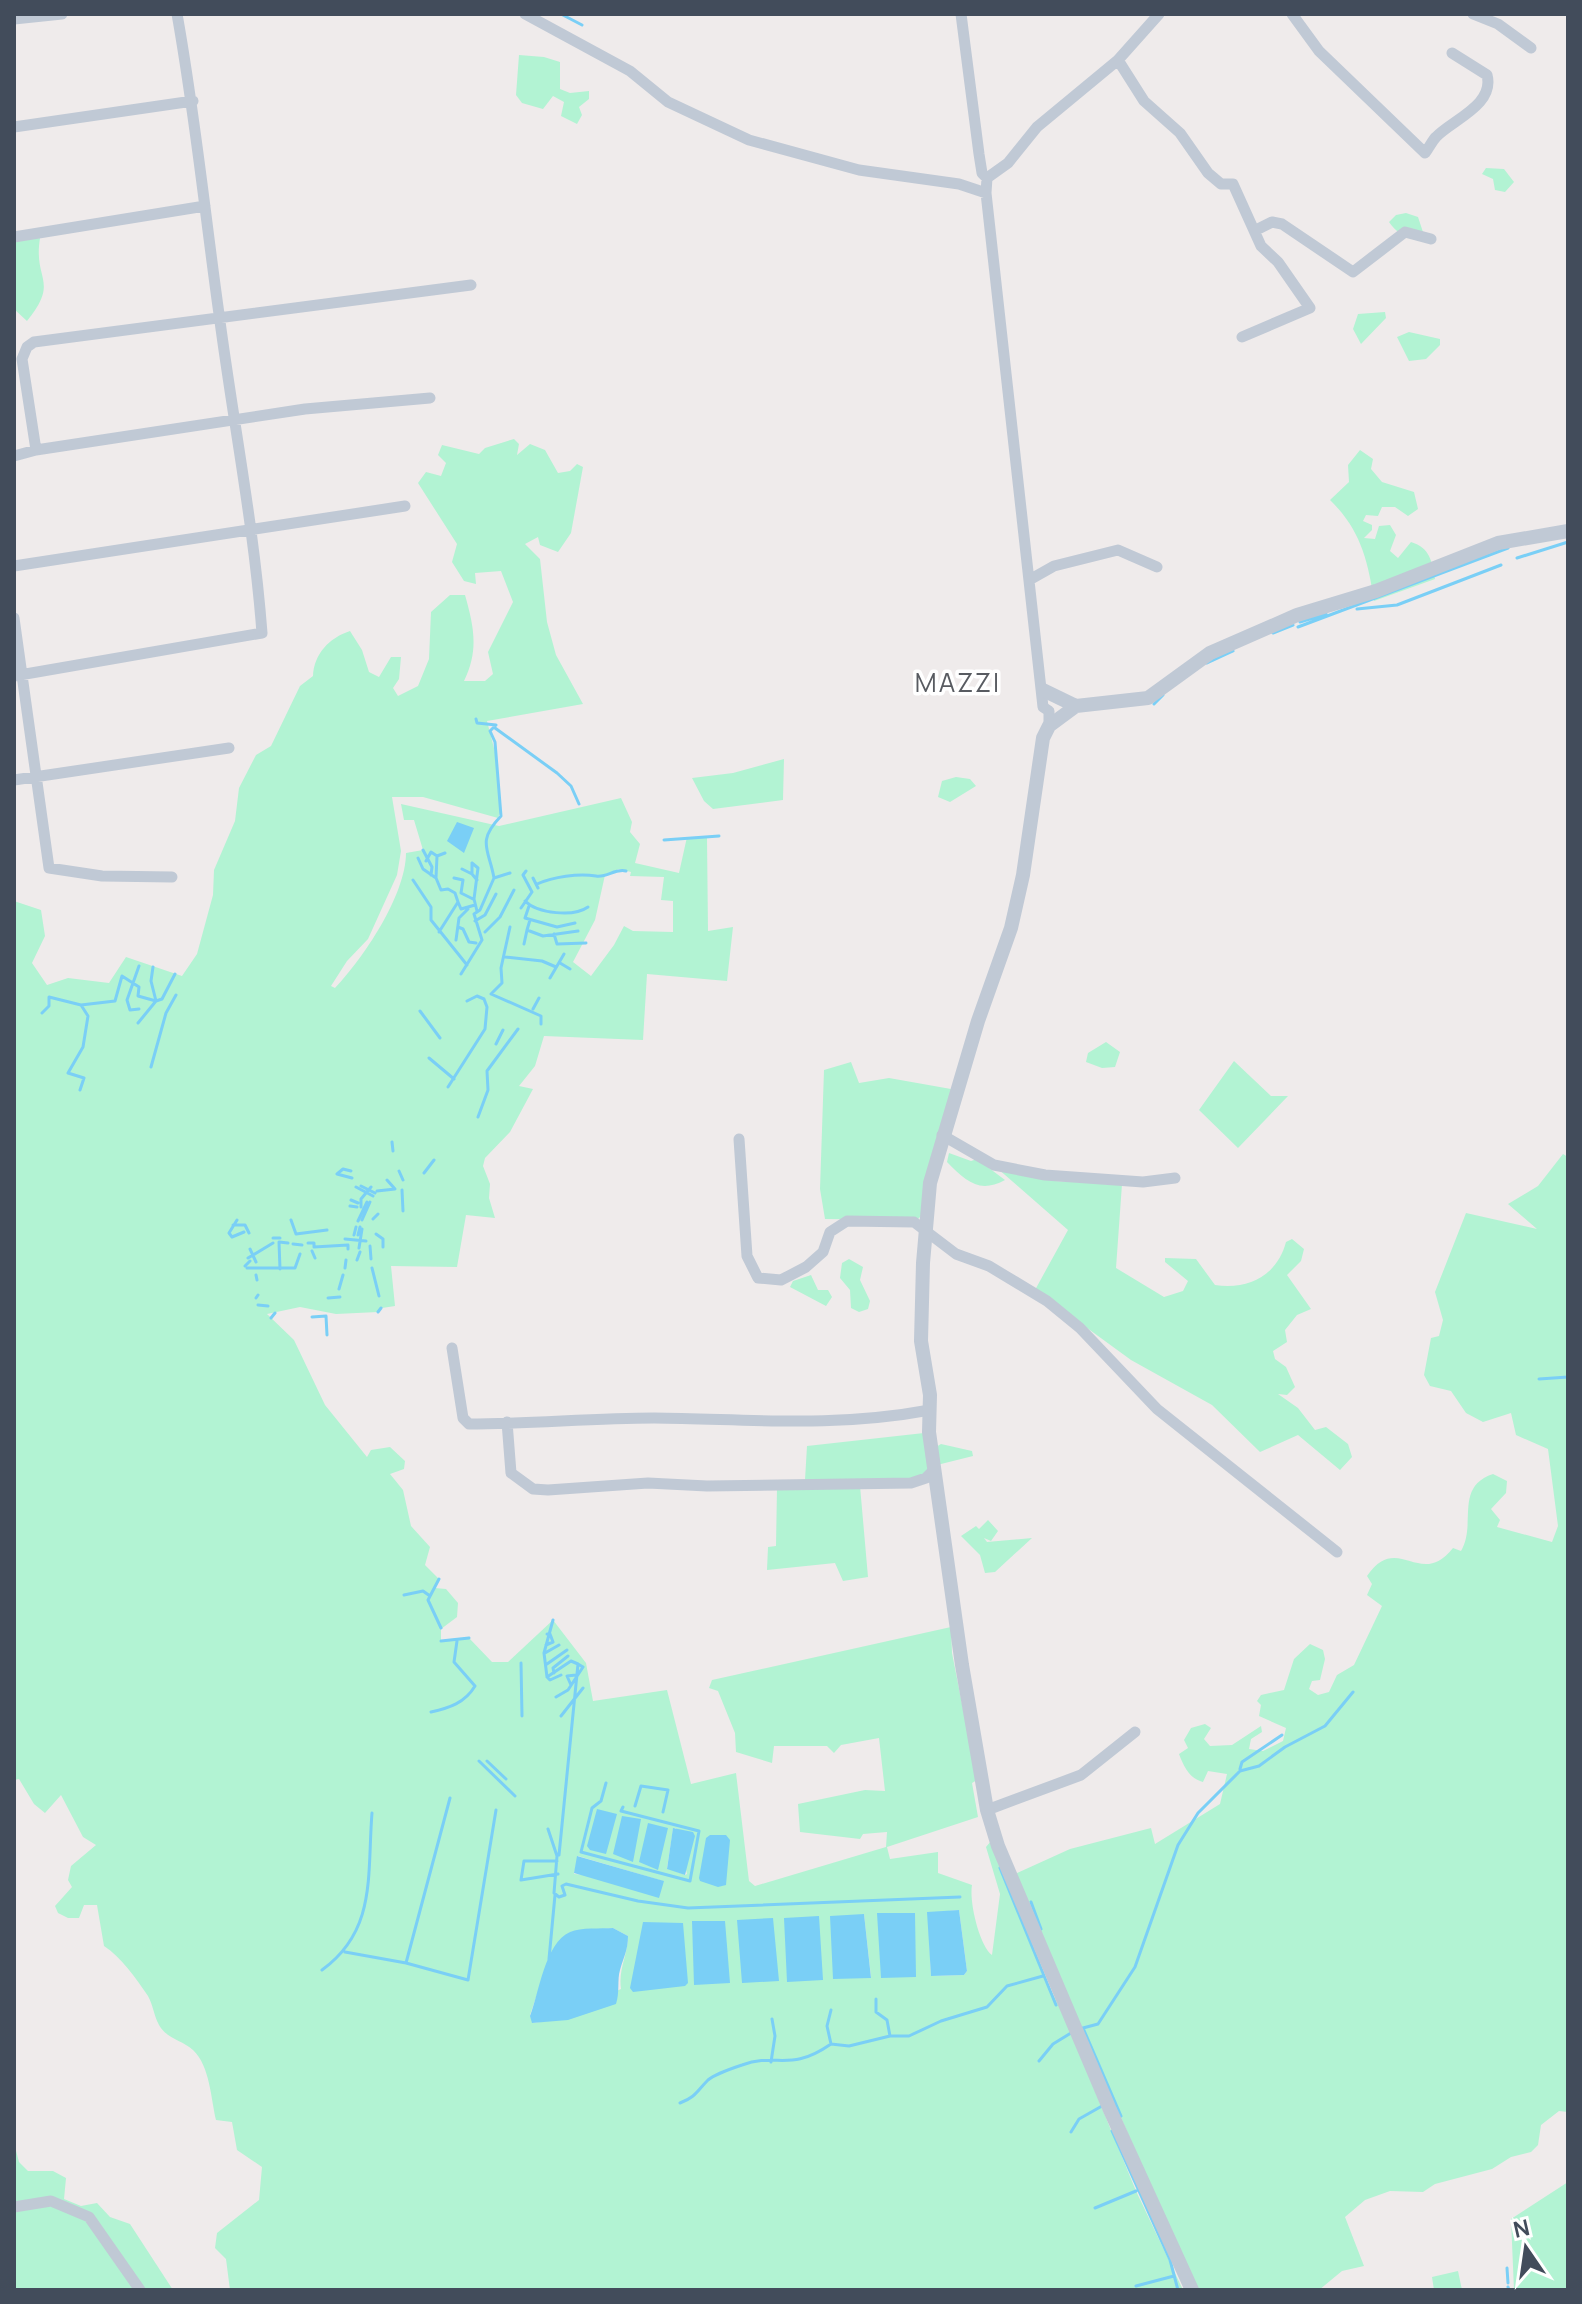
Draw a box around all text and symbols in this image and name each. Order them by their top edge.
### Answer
district label: MAZZI [915,664,1001,700]
north arrow [1486,2208,1566,2288]
text: N [1510,2212,1533,2245]

